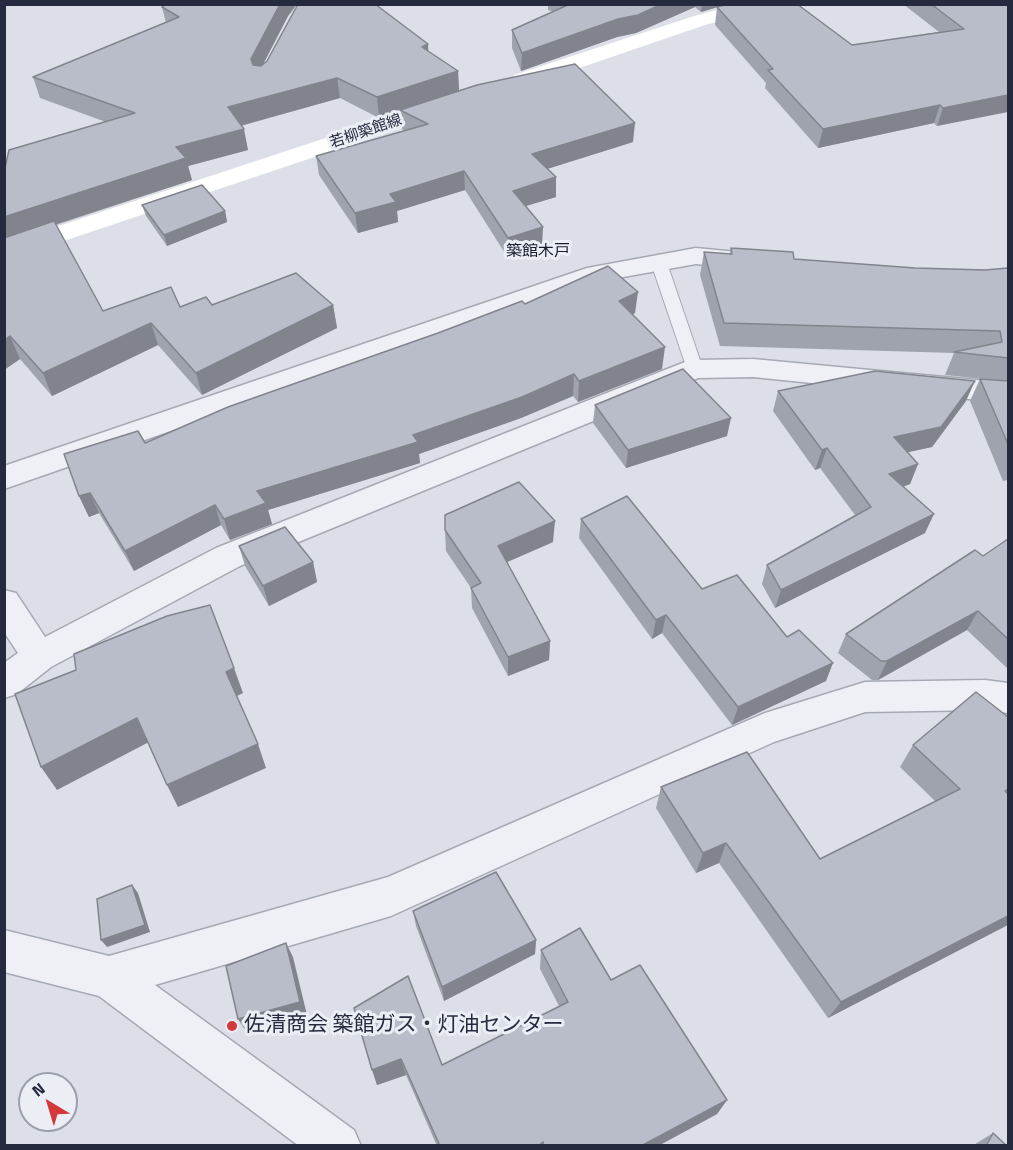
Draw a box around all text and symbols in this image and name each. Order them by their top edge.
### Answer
street label: 若柳築館線 [328,111,404,153]
district label: 築館木戸 [506,242,570,262]
place label: 佐清商会 築館ガス・灯油センター [244,1013,564,1039]
marker: 佐清商会 築館ガス・灯油センター [225,1019,239,1033]
north arrow [18,1072,78,1132]
text: N [26,1077,50,1102]

